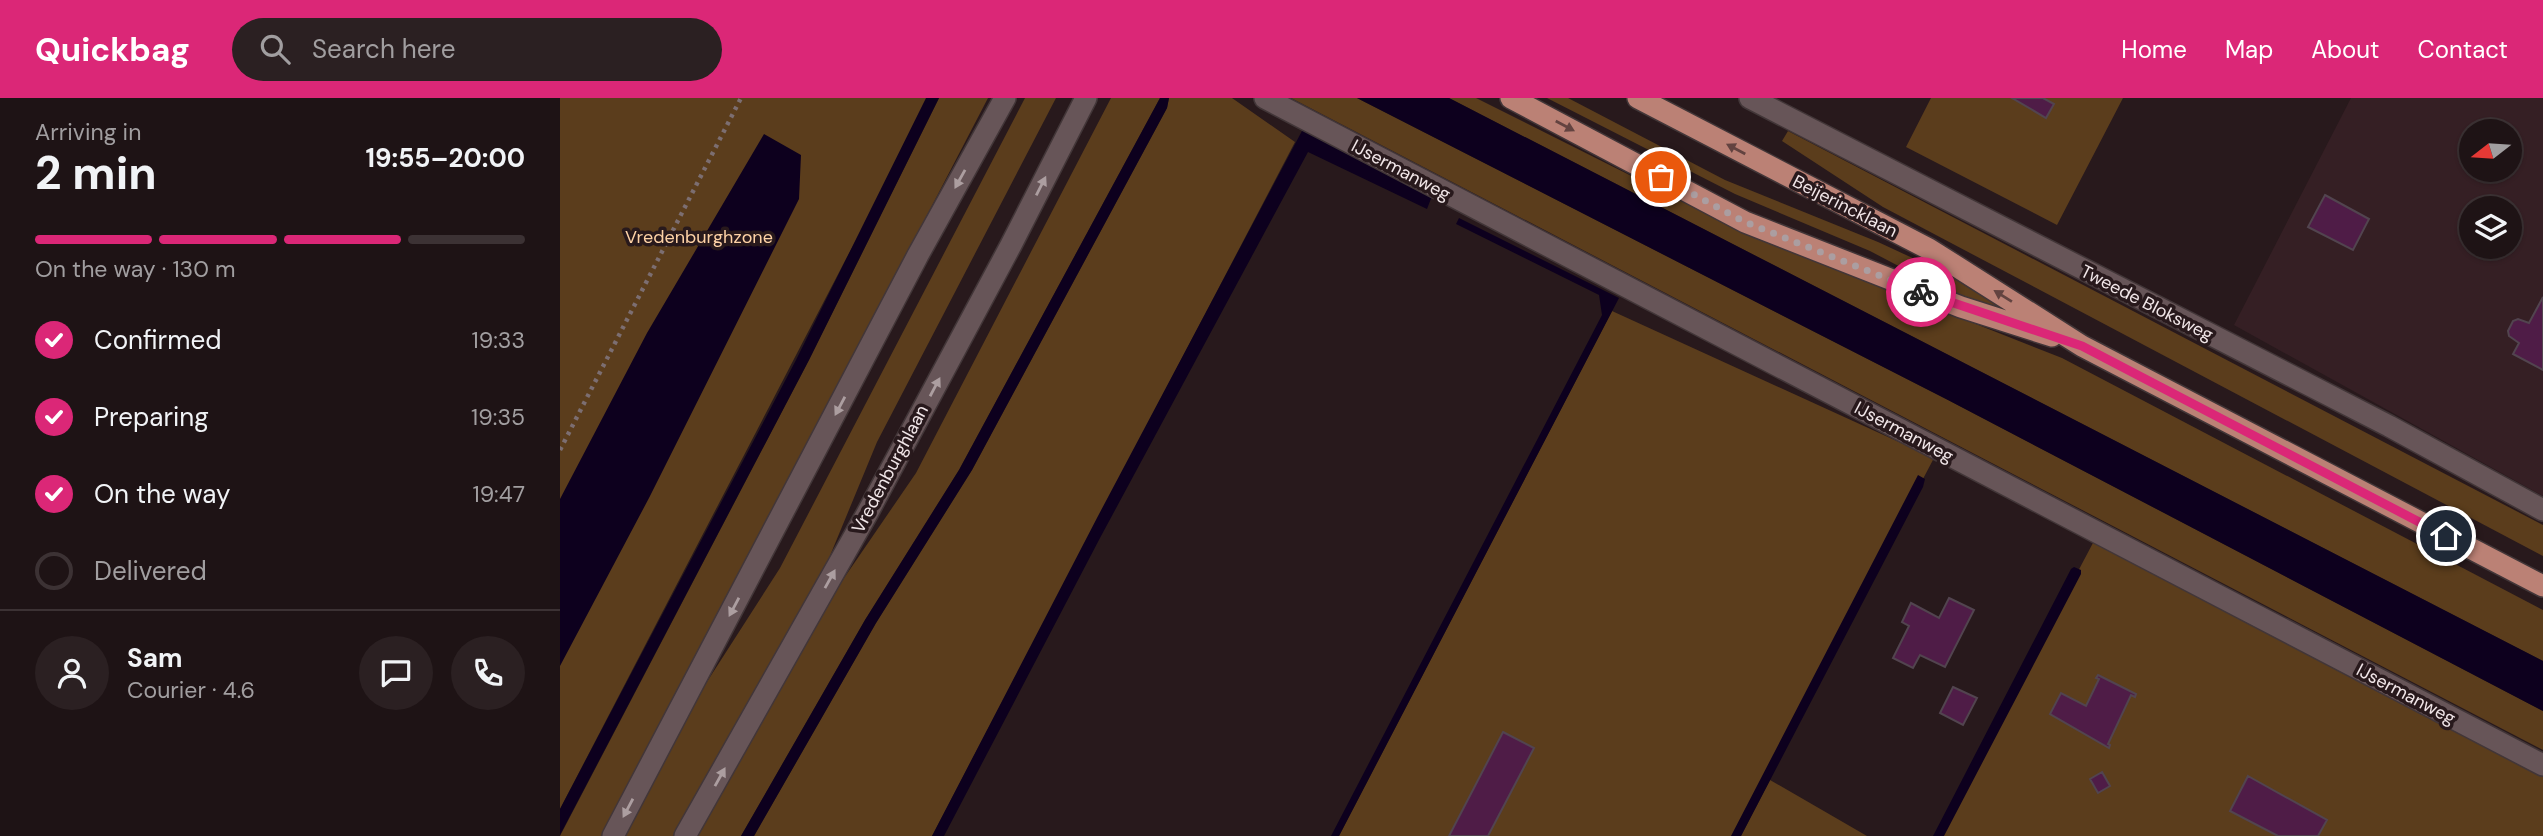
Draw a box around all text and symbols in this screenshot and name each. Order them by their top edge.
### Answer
search box [232,18,722,81]
text: Quickbag [35,28,190,71]
icon: search [256,30,294,68]
text: Search here [312,32,455,66]
text: Home [2121,34,2187,65]
text: Map [2225,34,2273,65]
text: About [2311,34,2380,65]
text: Contact [2418,34,2508,65]
text: Arriving in [35,117,141,147]
north arrow [2459,119,2522,182]
map controls [2459,119,2522,259]
one-way arrow [1555,121,1575,132]
street label: IJsermanweg [1347,134,1455,206]
text: 19:55–20:00 [366,141,525,175]
text: 2 min [35,143,157,203]
one-way arrow [1726,144,1746,155]
pin [1631,147,1691,207]
icon: bag [1642,158,1680,196]
one-way arrow [954,169,966,189]
street label: Beijerincklaan [1788,169,1902,243]
one-way arrow [1036,176,1047,196]
button: layers [2459,196,2522,259]
park label: Vredenburghzone [625,225,773,249]
text: On the way · 130 m [35,254,236,284]
courier [1886,257,1956,327]
street label: Tweede Bloksweg [2077,259,2217,347]
icon: bike [1902,273,1940,311]
one-way arrow [1994,290,2013,303]
icon: check [35,321,73,359]
text: Confirmed [94,323,221,357]
text: 19:33 [472,325,525,355]
one-way arrow [929,377,941,397]
one-way arrow [834,396,846,416]
street label: IJsermanweg [1850,396,1958,468]
icon: check [35,398,73,436]
text: Preparing [94,400,209,434]
street label: Vredenburghlaan [846,401,934,537]
text: 19:35 [471,402,525,432]
icon: check [35,475,73,513]
text: On the way [94,477,230,511]
text: 19:47 [472,479,525,509]
pin [2416,506,2476,566]
icon: home [2427,517,2465,555]
text: Delivered [94,554,207,588]
one-way arrow [824,569,836,588]
one-way arrow [728,597,740,617]
button: person [35,636,109,710]
button: chat [359,636,433,710]
button: phone [451,636,525,710]
text: Sam [127,641,182,675]
street label: IJsermanweg [2352,658,2460,730]
text: Courier · 4.6 [127,675,255,705]
one-way arrow [713,767,725,787]
one-way arrow [622,798,634,818]

